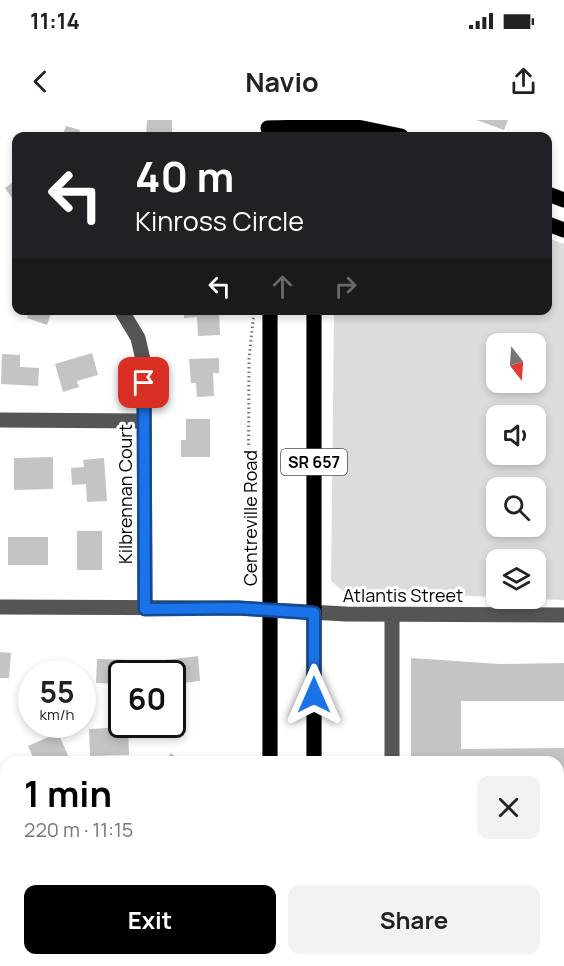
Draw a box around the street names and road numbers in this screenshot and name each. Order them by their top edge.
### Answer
street label: Kilbrennan Court [113,424,137,564]
road number: SR 657 [281,449,347,475]
street label: Centreville Road [238,450,262,586]
street label: Atlantis Street [343,583,463,607]

